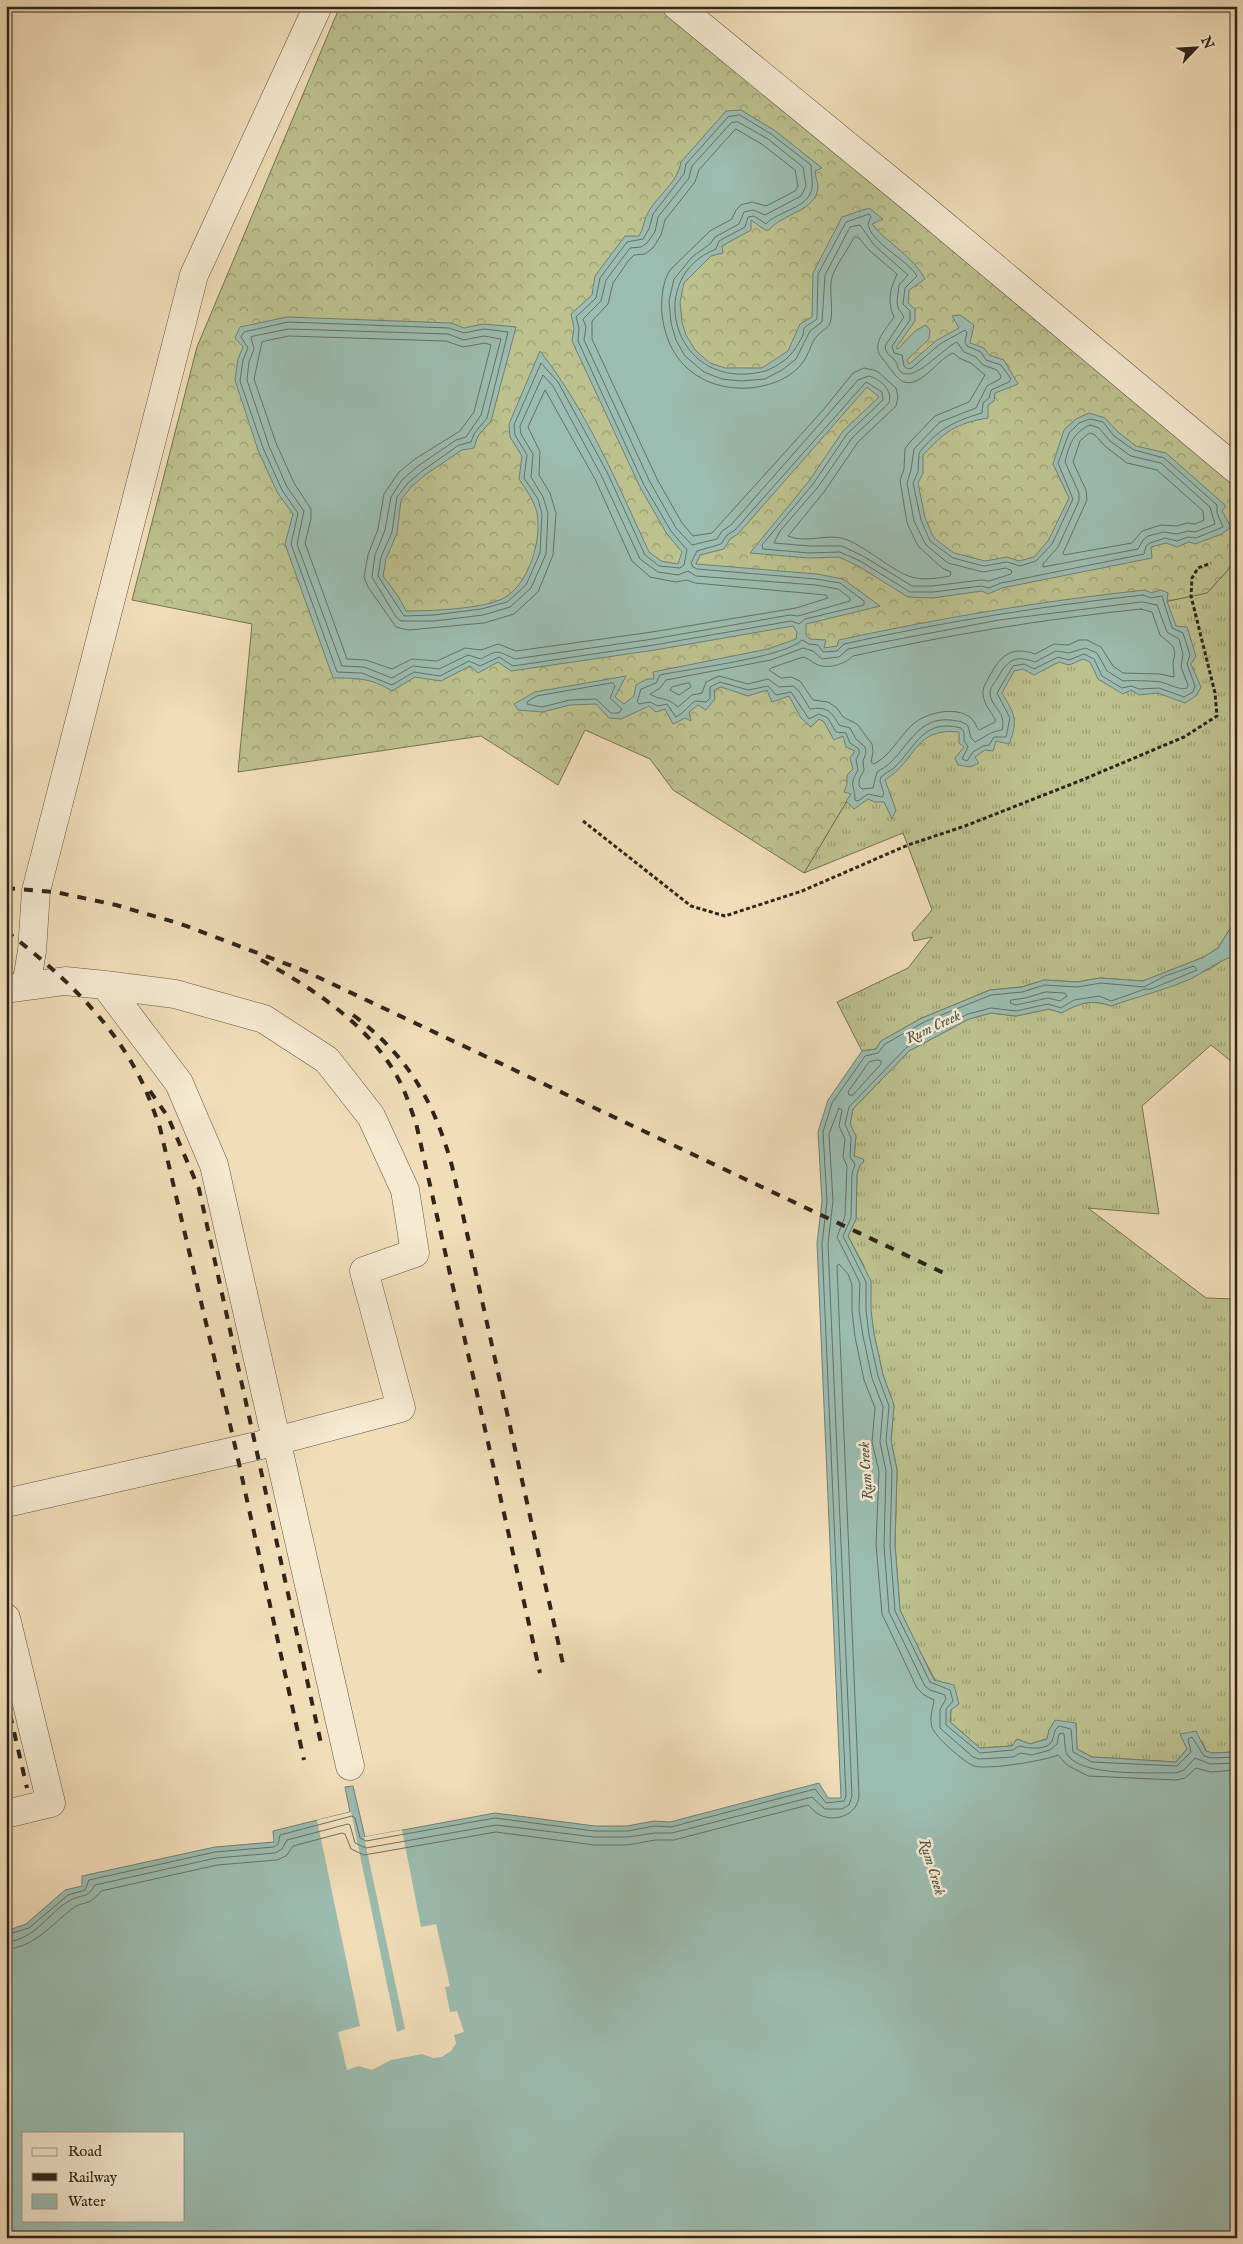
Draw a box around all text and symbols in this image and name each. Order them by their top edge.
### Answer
north arrow [1170,22,1220,72]
text: N [1196,33,1218,52]
water label: Rum Creek [903,1006,963,1048]
water label: Rum Creek [854,1441,878,1501]
water label: Rum Creek [914,1836,950,1898]
legend [22,2132,185,2222]
text: Road [68,2142,103,2161]
text: Railway [68,2168,118,2187]
text: Water [68,2192,106,2211]

